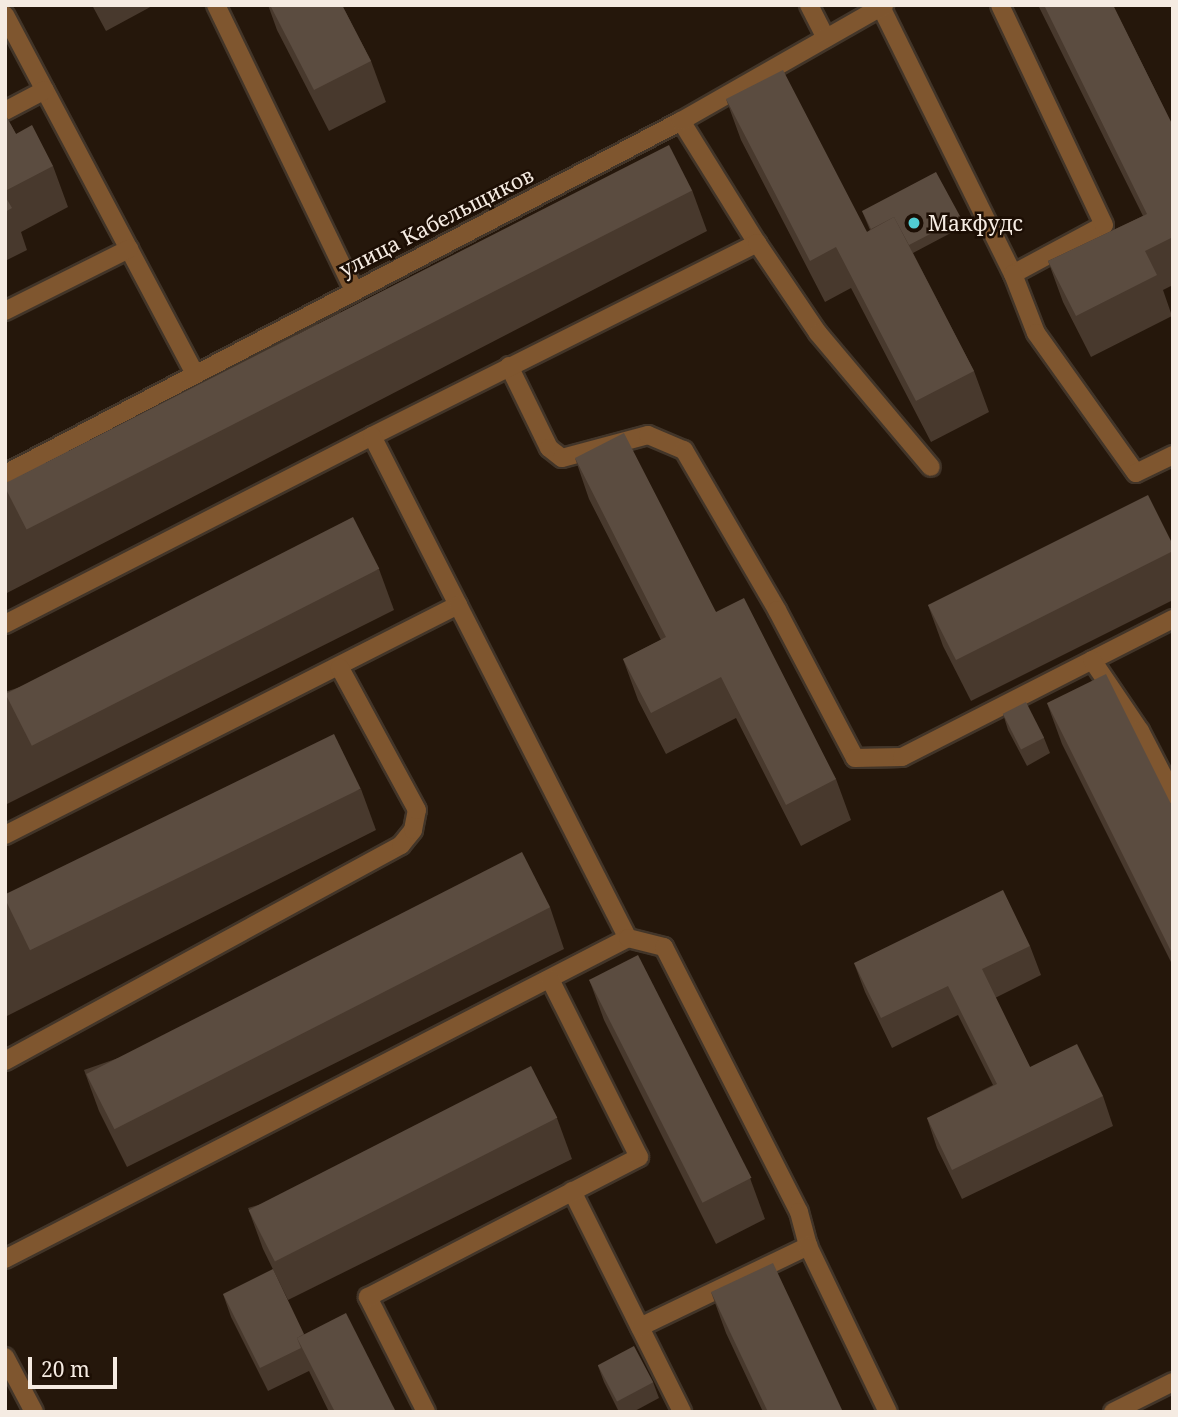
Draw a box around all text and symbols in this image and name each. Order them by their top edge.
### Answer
street label: улица Кабельщиков [335,162,537,282]
place label: Макфудс [928,210,1023,236]
marker: Макфудс [906,215,922,231]
scale bar [32,1344,121,1388]
text: 20 m [41,1355,90,1383]

